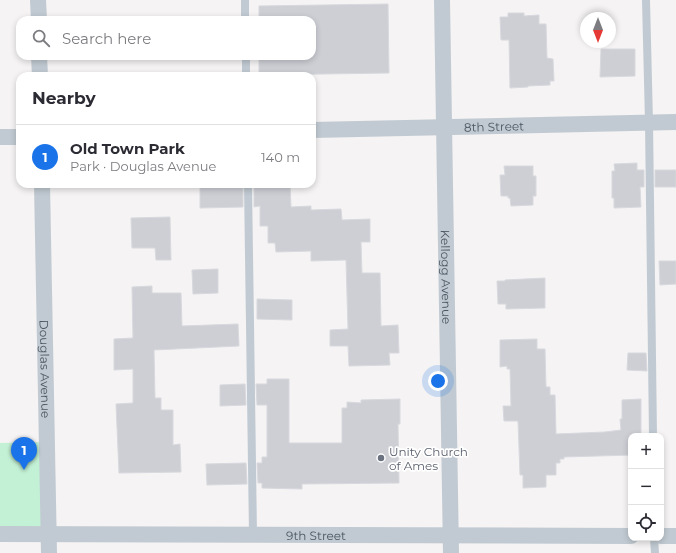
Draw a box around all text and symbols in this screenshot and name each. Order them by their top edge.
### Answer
north arrow [580,12,616,48]
search box [16,16,316,60]
icon: search [30,27,52,49]
text: Search here [62,29,151,48]
text: Nearby [32,88,96,108]
street label: 8th Street [464,118,524,134]
text: Old Town Park [70,139,185,158]
text: 1 [42,149,48,165]
text: 140 m [261,149,300,165]
text: Park · Douglas Avenue [70,158,216,174]
street label: Kellogg Avenue [438,230,455,324]
street label: Douglas Avenue [37,320,54,418]
your location [428,371,448,391]
map controls [628,433,664,541]
button: + [628,433,664,469]
pin: 1 [11,437,37,470]
place label: Unity Church of Ames [389,444,468,473]
marker: Unity Church of Ames [376,453,386,463]
button: − [628,469,664,505]
button: locate [628,505,664,541]
street label: 9th Street [286,527,346,543]

